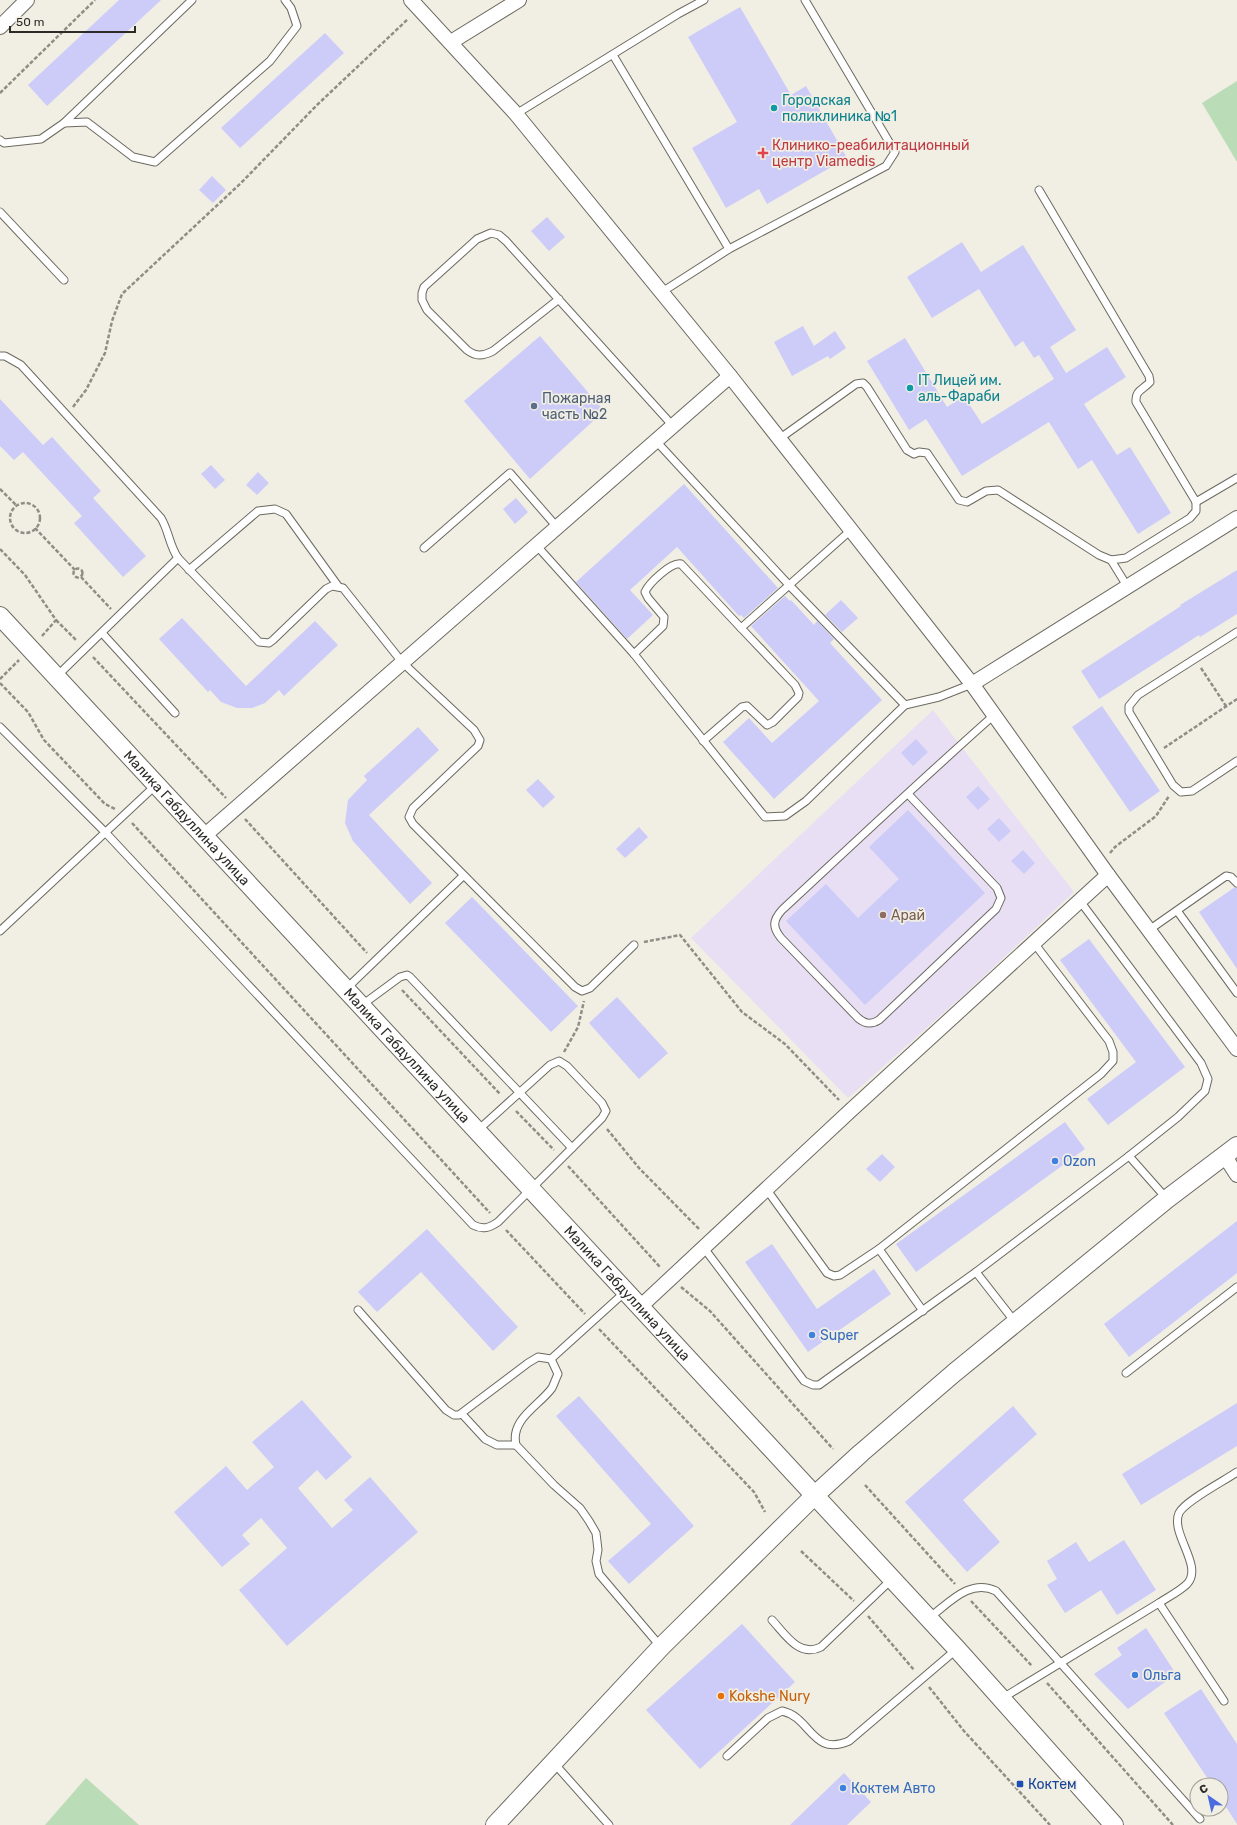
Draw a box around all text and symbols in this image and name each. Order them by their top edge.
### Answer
scale bar [10,8,135,34]
text: 50 m [16,15,44,29]
place label: Городская поликлиника №1 [782,92,897,125]
marker: Городская поликлиника №1 [769,103,779,113]
place label: Клинико-реабилитационный центр Viamedis [772,137,969,170]
marker: Клинико-реабилитационный центр Viamedis [757,147,769,159]
place label: IT Лицей им. аль-Фараби [918,372,1001,405]
marker: IT Лицей им. аль-Фараби [905,383,915,393]
place label: Пожарная часть №2 [542,390,611,423]
marker: Пожарная часть №2 [529,401,539,411]
street label: Малика Габдуллина улица [120,747,254,889]
place label: Арай [891,907,925,924]
marker: Арай [878,910,888,920]
street label: Малика Габдуллина улица [340,984,474,1126]
place label: Ozon [1063,1153,1096,1170]
marker: Ozon [1050,1156,1060,1166]
street label: Малика Габдуллина улица [561,1222,694,1364]
place label: Super [820,1327,859,1344]
marker: Super [807,1330,817,1340]
place label: Ольга [1143,1667,1181,1684]
marker: Ольга [1130,1670,1140,1680]
place label: Kokshe Nury [729,1688,811,1705]
marker: Kokshe Nury [716,1691,726,1701]
place label: Коктем [1028,1776,1077,1793]
north arrow [1189,1777,1229,1817]
marker: Коктем [1015,1779,1025,1789]
place label: Коктем Авто [851,1780,936,1797]
text: С [1197,1781,1211,1797]
marker: Коктем Авто [838,1783,848,1793]

